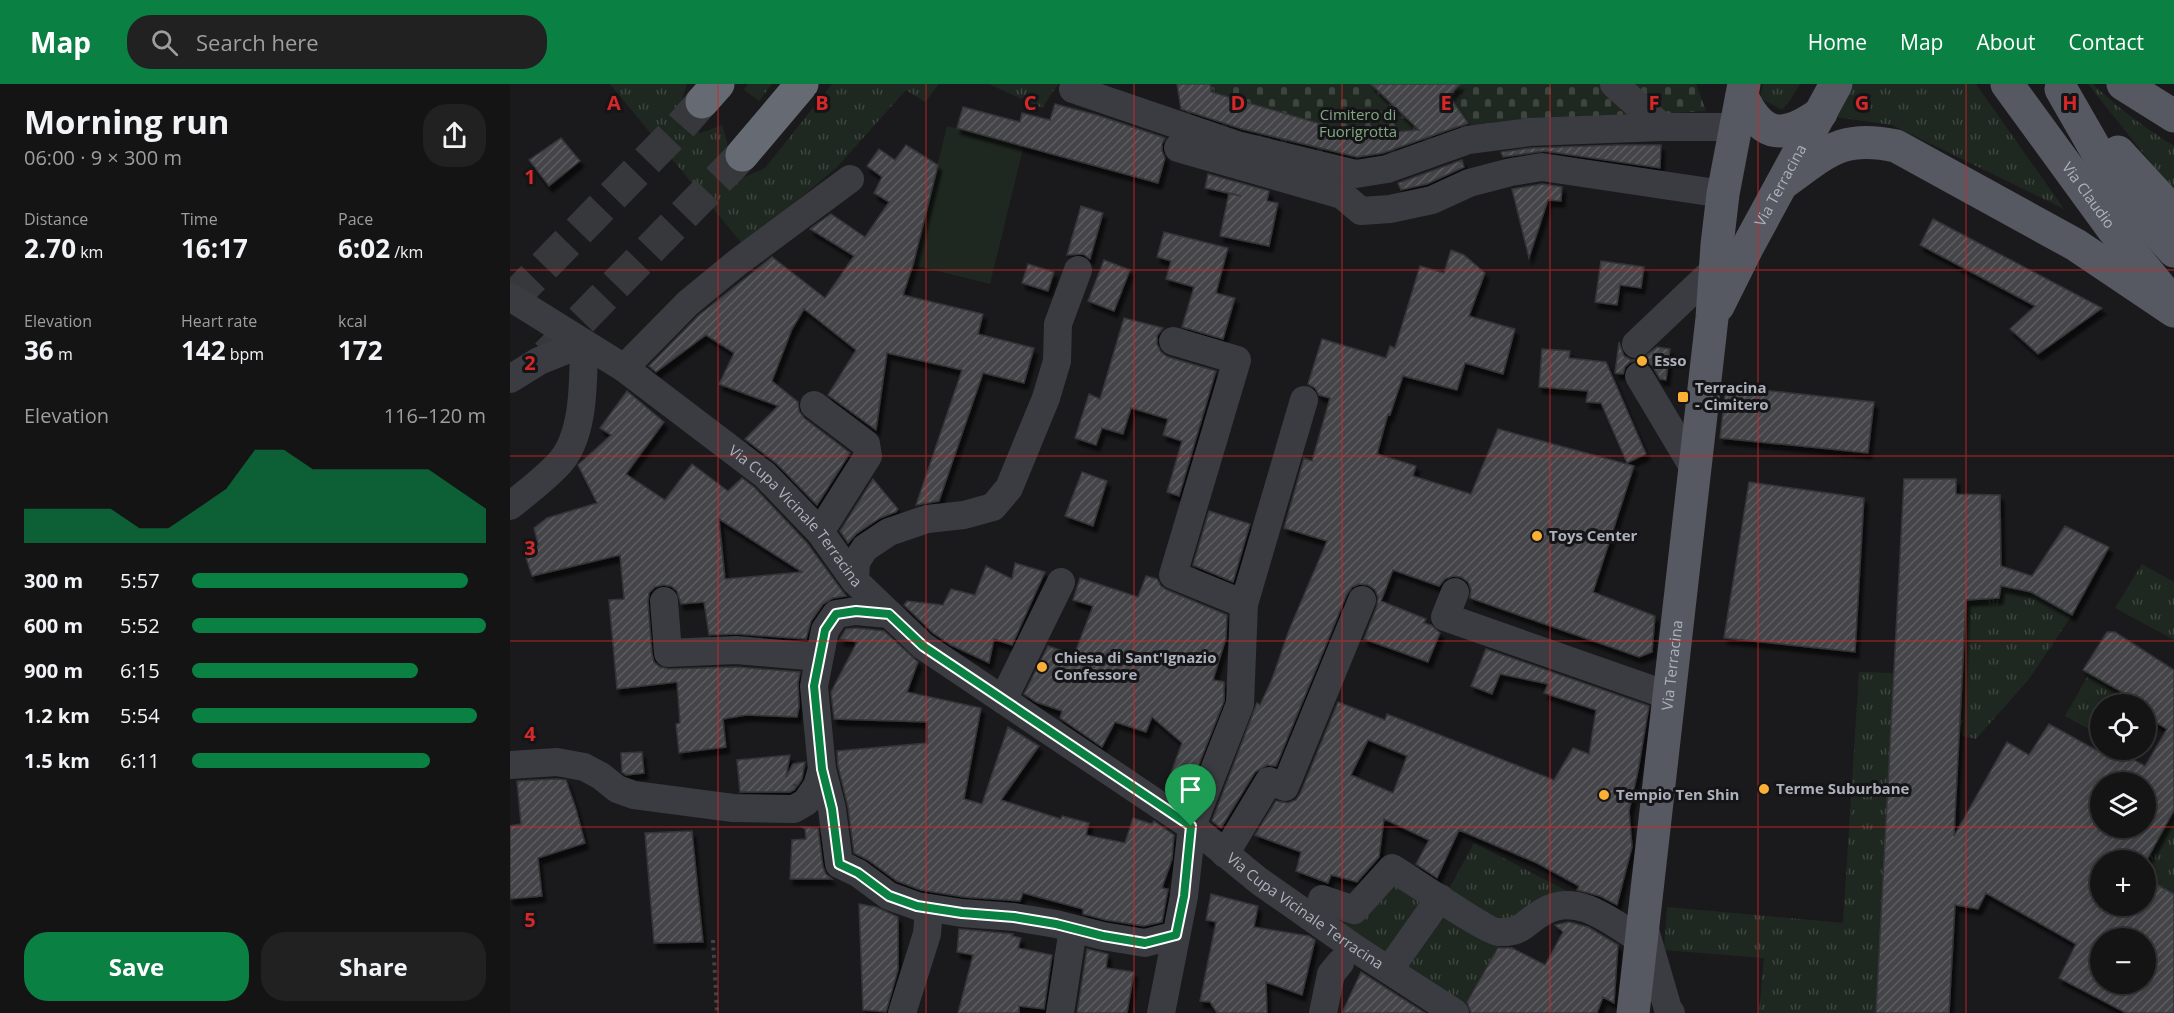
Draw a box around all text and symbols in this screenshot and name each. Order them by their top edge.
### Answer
search box [127,15,547,69]
text: Map [30,23,91,61]
icon: search [148,26,181,59]
text: Search here [196,27,319,57]
text: Home [1808,28,1867,56]
text: Map [1900,28,1943,56]
text: About [1976,28,2036,56]
text: Contact [2069,28,2144,56]
text: A [607,89,621,116]
text: B [815,89,829,116]
text: C [1024,89,1037,116]
text: D [1231,89,1245,116]
text: E [1440,89,1452,116]
text: F [1649,89,1659,116]
text: G [1855,89,1869,116]
text: H [2062,89,2078,116]
text: Morning run [24,99,230,144]
button: share [423,104,486,167]
park label: Cimitero di Fuorigrotta [1319,104,1397,141]
street label: Via Terracina [1750,140,1810,230]
text: 06:00 · 9 × 300 m [24,144,182,171]
street label: Via Claudio [2058,158,2120,232]
text: 1 [524,163,536,190]
text: Distance [24,208,88,230]
text: Time [181,208,218,230]
text: Pace [338,208,373,230]
text: 2.70 [24,230,76,266]
text: 16:17 [181,230,248,266]
text: 6:02 [338,230,390,266]
text: km [76,241,103,263]
text: /km [390,241,423,263]
text: Elevation [24,310,92,332]
text: Heart rate [181,310,257,332]
text: kcal [338,310,367,332]
text: 36 [24,332,54,368]
text: 142 [181,332,226,368]
text: 172 [338,332,383,368]
text: m [54,343,73,365]
text: bpm [226,343,264,365]
text: 2 [524,349,536,376]
place label: Esso [1654,350,1687,370]
marker: Esso [1635,354,1649,368]
place label: Terracina - Cimitero [1695,377,1769,414]
marker: Terracina - Cimitero [1676,390,1690,404]
text: Elevation [24,402,109,429]
text: 116–120 m [384,402,486,429]
street label: Via Cupa Vicinale Terracina [725,440,867,591]
place label: Toys Center [1549,525,1638,545]
marker: Toys Center [1530,529,1544,543]
text: 3 [524,534,536,561]
text: 300 m [24,567,83,594]
text: 5:57 [120,567,160,594]
text: 600 m [24,612,83,639]
text: 5:52 [120,612,160,639]
street label: Via Terracina [1656,619,1687,711]
place label: Chiesa di Sant'Ignazio Confessore [1054,647,1216,684]
text: 900 m [24,657,83,684]
text: 6:15 [120,657,160,684]
marker: Chiesa di Sant'Ignazio Confessore [1035,660,1049,674]
map controls [2090,694,2156,994]
button: locate [2090,694,2156,760]
text: 1.2 km [24,702,90,729]
text: 5:54 [120,702,160,729]
text: 4 [524,720,536,747]
text: 1.5 km [24,747,90,774]
text: 6:11 [120,747,160,774]
pin [1165,764,1216,826]
button: layers [2090,772,2156,838]
icon: arrive [1174,773,1207,806]
place label: Terme Suburbane [1776,778,1910,798]
marker: Terme Suburbane [1757,782,1771,796]
place label: Tempio Ten Shin [1616,784,1739,804]
marker: Tempio Ten Shin [1597,788,1611,802]
street label: Via Cupa Vicinale Terracina [1223,848,1388,973]
button: + [2090,850,2156,916]
text: 5 [524,906,536,933]
button: − [2090,928,2156,994]
button: Save [24,932,249,1001]
button: Share [261,932,486,1001]

